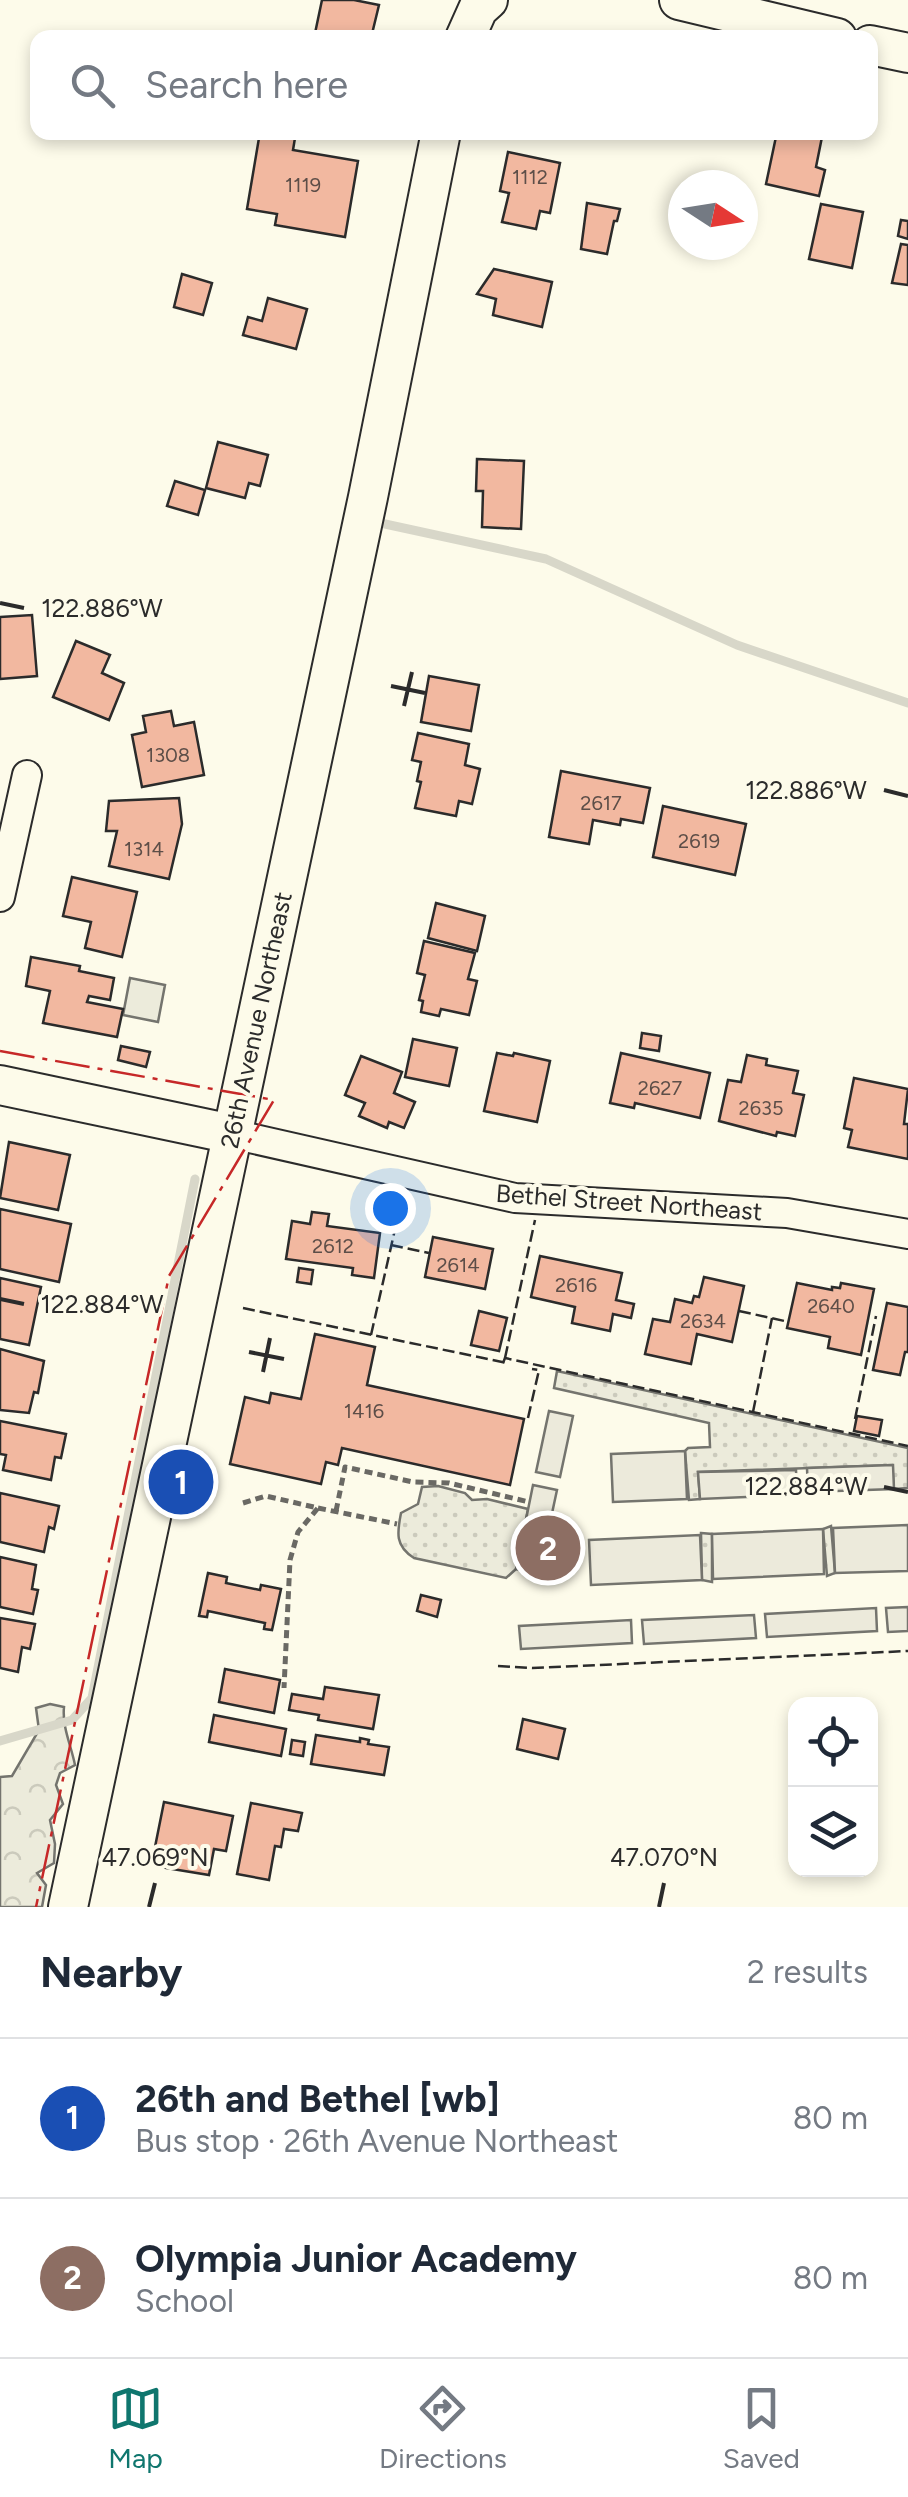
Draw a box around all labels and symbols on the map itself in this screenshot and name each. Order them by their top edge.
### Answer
house number: 1112 [512,165,548,189]
north arrow [668,170,758,260]
house number: 1119 [285,173,321,197]
text: 122.886°W [41,593,163,623]
house number: 1308 [146,743,190,767]
text: 122.886°W [745,775,867,805]
house number: 2617 [580,791,622,815]
house number: 2619 [678,829,720,853]
house number: 1314 [124,837,164,861]
street label: 26th Avenue Northeast [214,889,298,1151]
house number: 2627 [638,1076,682,1100]
house number: 2635 [739,1096,783,1120]
street label: Bethel Street Northeast [495,1178,763,1226]
your location [365,1183,416,1234]
house number: 2612 [312,1234,354,1258]
house number: 2614 [436,1253,480,1277]
house number: 2616 [555,1273,597,1297]
text: 122.884°W [41,1289,163,1319]
house number: 2640 [807,1294,855,1318]
house number: 2634 [680,1309,726,1333]
house number: 1416 [344,1399,384,1423]
pin: 1 [148,1444,214,1520]
text: 122.884°W [745,1471,867,1501]
pin: 2 [516,1510,580,1586]
text: 47.069°N [101,1842,209,1872]
text: 47.070°N [610,1842,718,1872]

